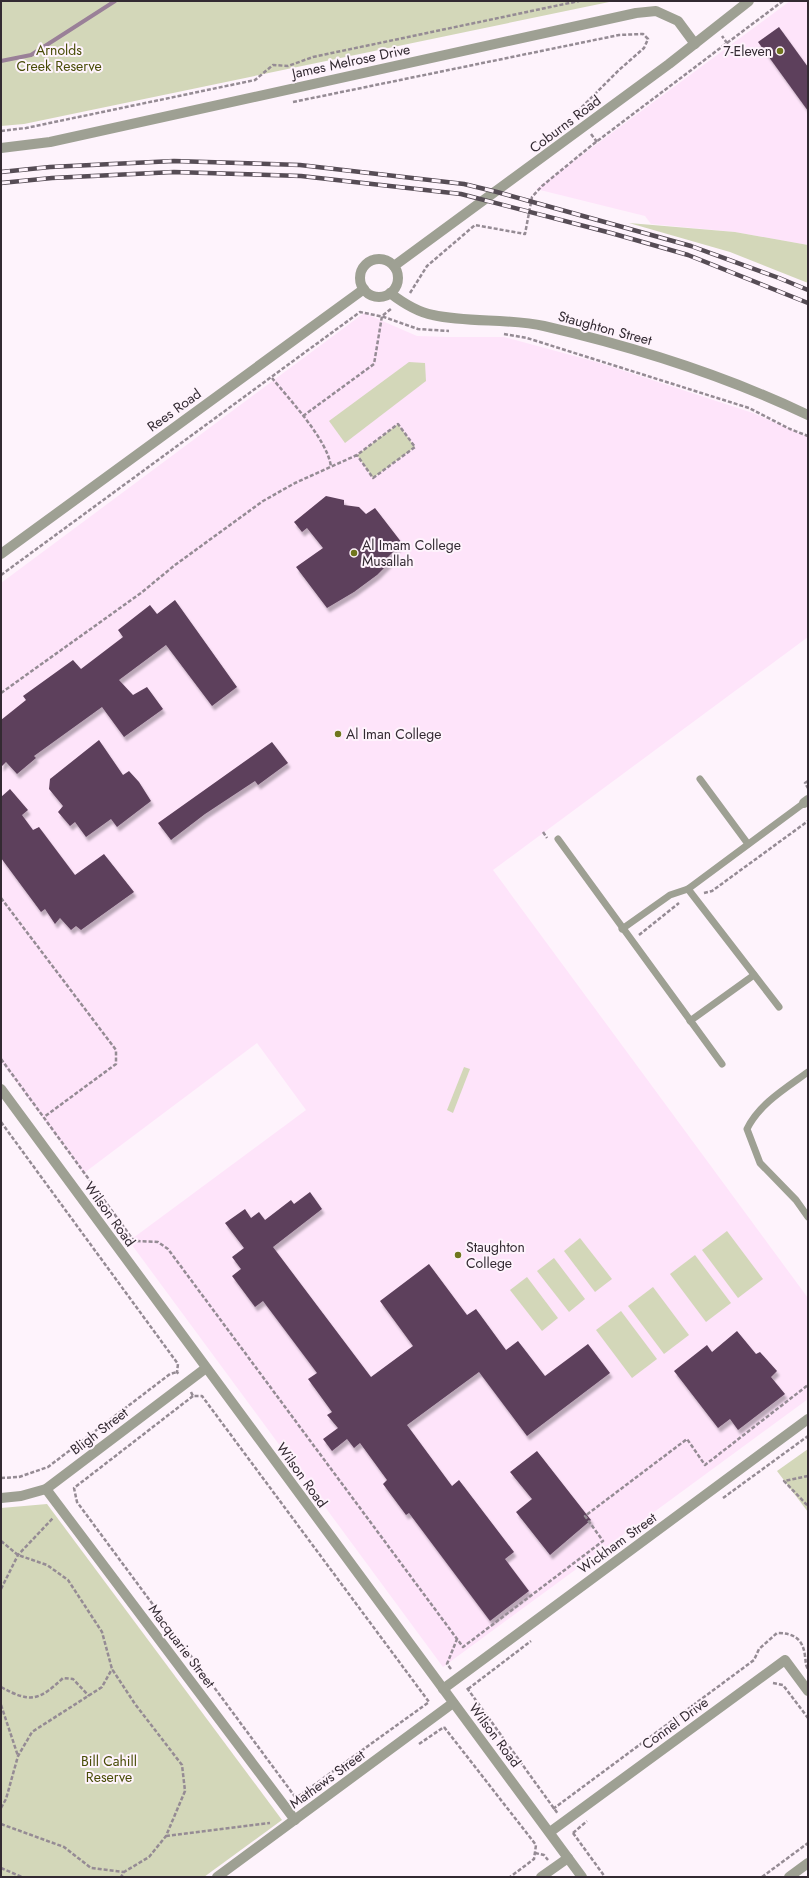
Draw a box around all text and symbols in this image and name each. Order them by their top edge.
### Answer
street label: James Melrose Drive [288,39,412,84]
park label: Arnolds Creek Reserve [16,40,102,76]
place label: 7-Eleven [723,41,772,61]
marker: 7-Eleven [775,46,785,56]
street label: Coburns Road [525,91,605,157]
street label: Staughton Street [556,306,655,350]
street label: Rees Road [143,384,205,436]
place label: Al Imam College Musallah [362,535,461,571]
marker: Al Imam College Musallah [349,548,359,558]
place label: Al Iman College [346,724,441,744]
marker: Al Iman College [333,729,343,739]
street label: Wilson Road [80,1177,140,1251]
place label: Staughton College [466,1237,525,1273]
marker: Staughton College [453,1250,463,1260]
street label: Bligh Street [66,1402,133,1459]
street label: Wilson Road [272,1438,332,1512]
street label: Wickham Street [574,1507,661,1578]
street label: Macquarie Street [144,1600,220,1692]
street label: Connel Drive [638,1692,712,1754]
street label: Wilson Road [464,1699,526,1771]
street label: Mathews Street [285,1745,369,1813]
park label: Bill Cahill Reserve [81,1751,137,1787]

